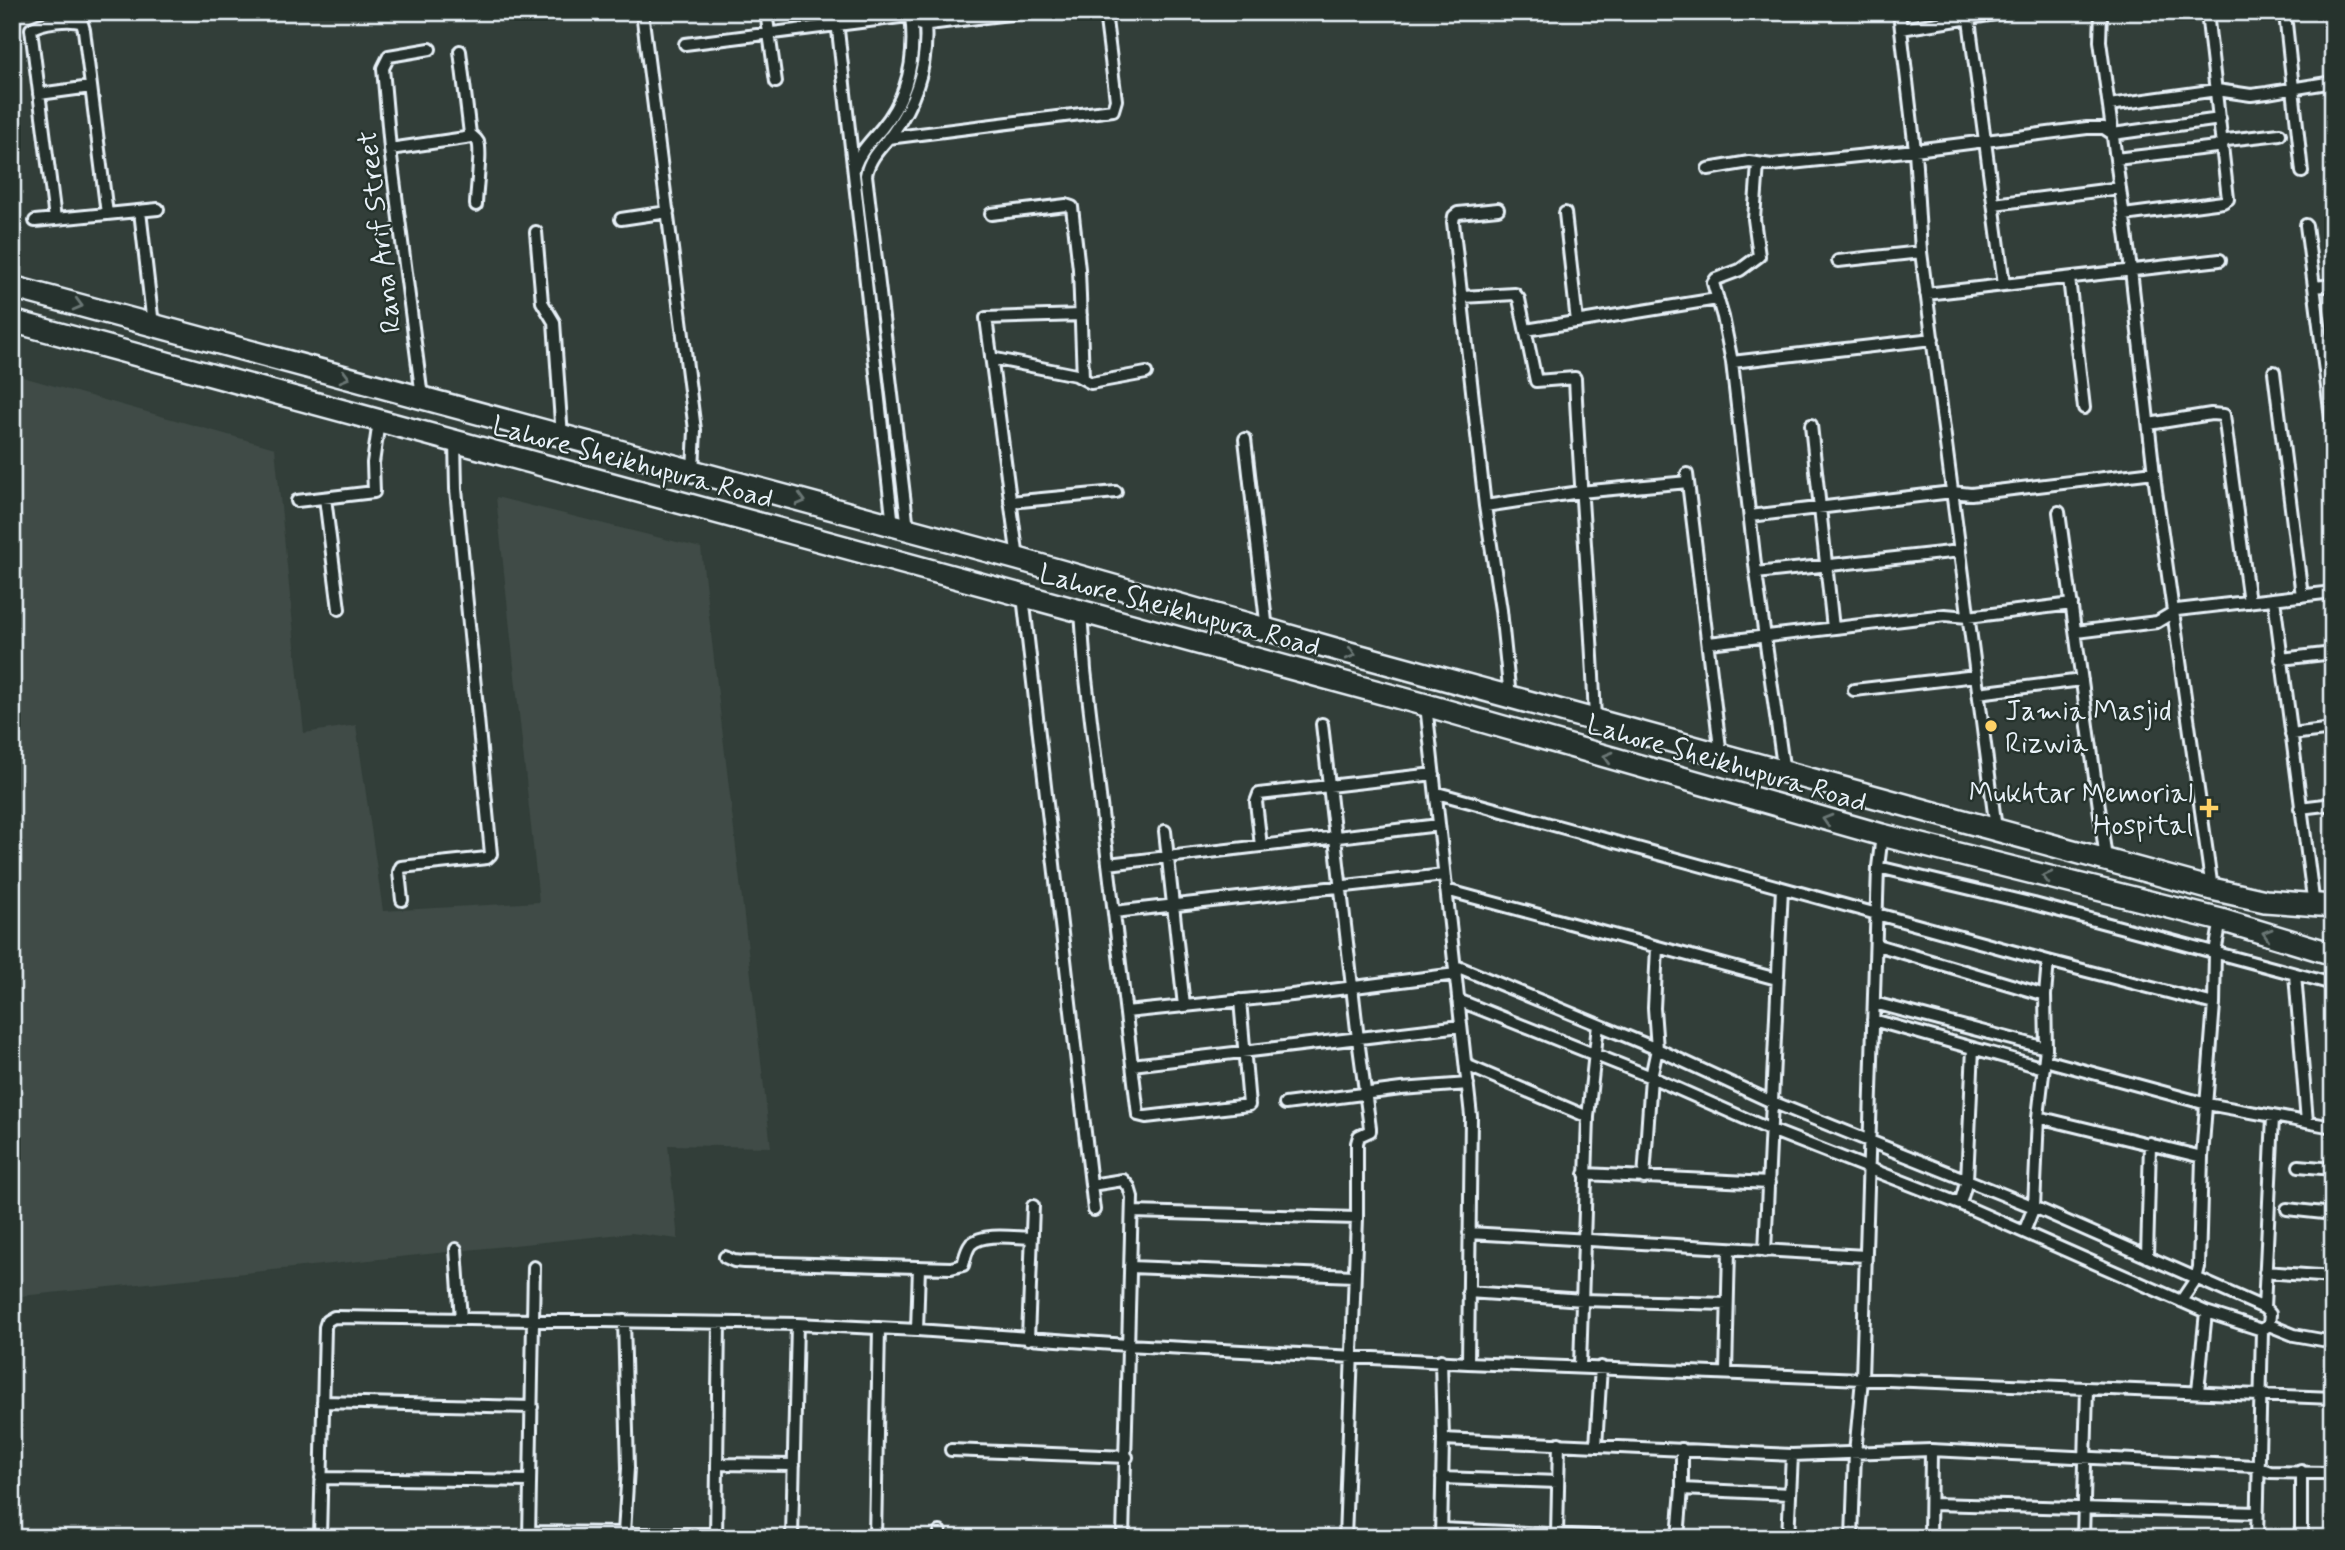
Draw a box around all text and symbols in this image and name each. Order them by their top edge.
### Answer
street label: Rana Arif Street [350,128,411,335]
one-way arrow [72,297,84,311]
one-way arrow [339,369,351,383]
street label: Lahore Sheikhupura Road [488,408,777,519]
one-way arrow [795,492,807,506]
street label: Lahore Sheikhupura Road [1035,556,1324,667]
one-way arrow [1345,645,1357,660]
place label: Jamia Masjid Rizwia [2005,694,2172,763]
street label: Lahore Sheikhupura Road [1582,707,1870,822]
marker: Jamia Masjid Rizwia [1983,718,1999,734]
one-way arrow [1603,751,1615,765]
place label: Mukhtar Memorial Hospital [1969,776,2193,845]
marker: Mukhtar Memorial Hospital [2199,798,2219,818]
one-way arrow [1821,813,1833,828]
one-way arrow [2041,871,2053,885]
one-way arrow [2262,928,2274,943]

